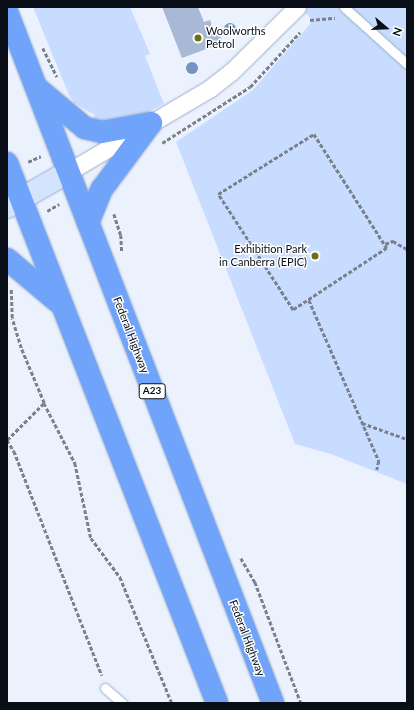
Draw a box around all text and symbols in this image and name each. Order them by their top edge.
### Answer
north arrow [366,8,406,48]
place label: Woolworths Petrol [206,25,265,51]
text: N [390,26,405,38]
marker: Woolworths Petrol [193,33,203,43]
place label: Exhibition Park in Canberra (EPIC) [219,243,307,269]
marker: Exhibition Park in Canberra (EPIC) [310,251,320,261]
street label: Federal Highway [110,295,152,375]
road number: A23 [138,383,166,399]
street label: Federal Highway [226,598,268,678]

